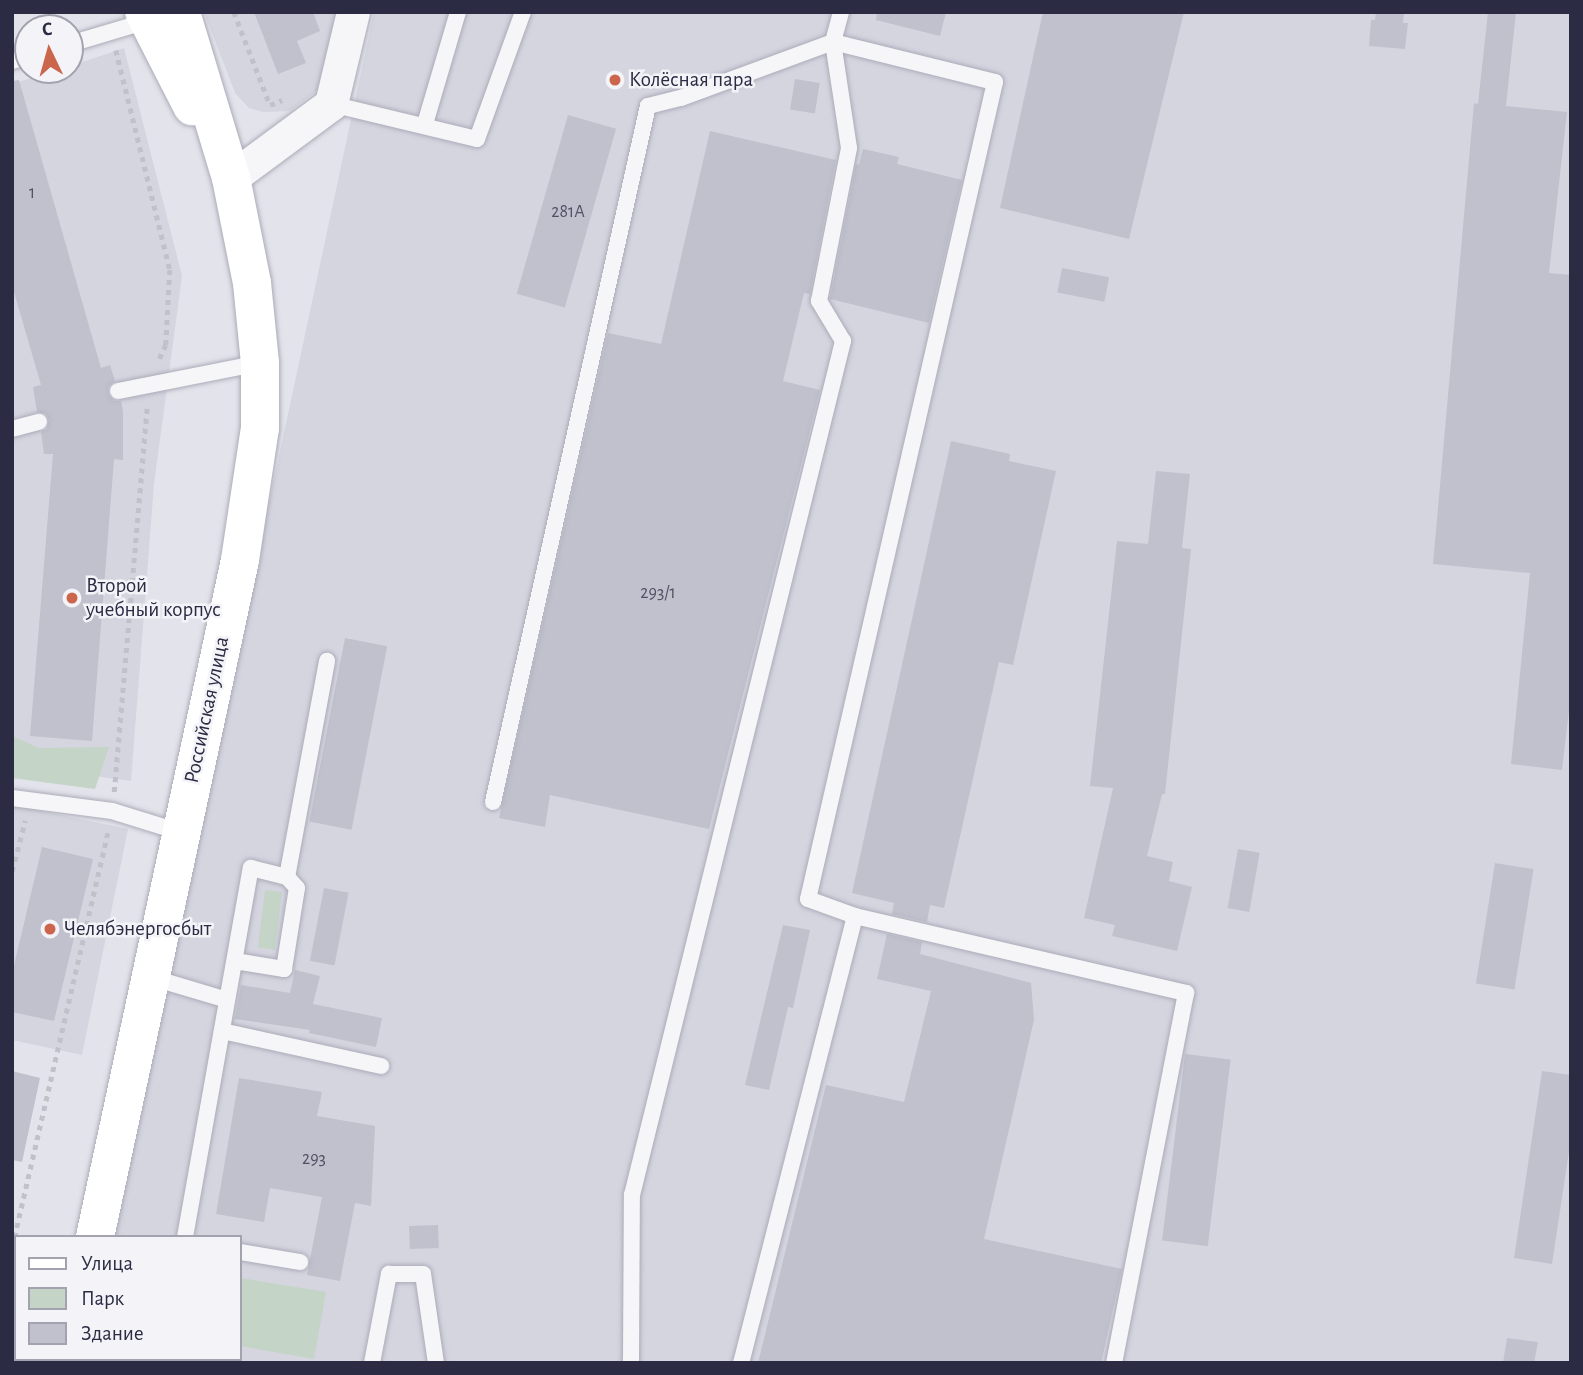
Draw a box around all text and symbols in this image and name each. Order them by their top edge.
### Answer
north arrow [14,14,84,84]
text: С [41,20,53,39]
place label: Колёсная пара [629,67,753,93]
marker: Колёсная пара [607,72,623,88]
house number: 1 [29,182,35,204]
house number: 281А [551,201,585,223]
place label: Второй учебный корпус [86,573,221,623]
house number: 293/1 [640,582,676,604]
marker: Второй учебный корпус [64,590,80,606]
street label: Российская улица [179,634,235,786]
place label: Челябэнергосбыт [64,916,211,942]
marker: Челябэнергосбыт [42,921,58,937]
house number: 293 [302,1148,326,1170]
legend [14,1235,242,1361]
text: Улица [81,1253,133,1274]
text: Парк [81,1288,124,1309]
text: Здание [81,1323,144,1344]

